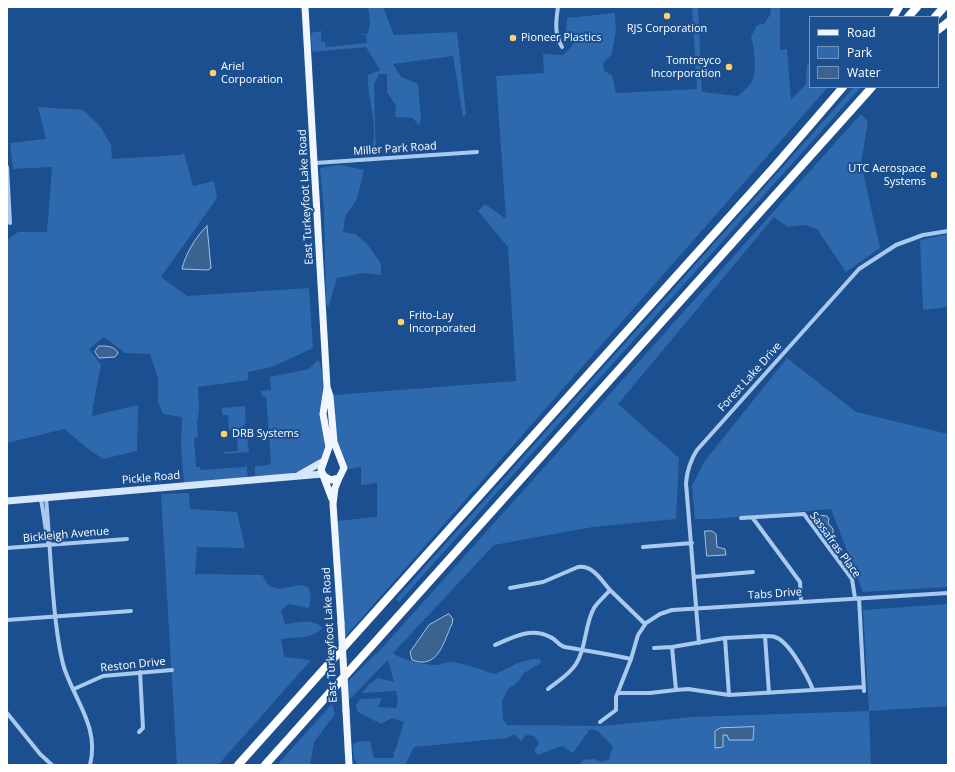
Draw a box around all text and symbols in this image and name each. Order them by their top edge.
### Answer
marker: RJS Corporation [662,11,672,21]
legend [809,16,939,88]
place label: RJS Corporation [627,22,707,36]
text: Road [847,24,876,41]
place label: Pioneer Plastics [521,31,601,45]
marker: Pioneer Plastics [508,33,518,43]
text: Park [847,44,872,61]
place label: Tomtreyco Incorporation [651,54,721,80]
place label: Ariel Corporation [221,60,283,86]
marker: Tomtreyco Incorporation [724,62,734,72]
text: Water [847,64,881,81]
marker: Ariel Corporation [208,68,218,78]
street label: East Turkeyfoot Lake Road [296,129,316,265]
street label: Miller Park Road [353,139,437,159]
place label: UTC Aerospace Systems [848,162,926,188]
marker: UTC Aerospace Systems [929,170,939,180]
place label: Frito-Lay Incorporated [409,309,476,335]
marker: Frito-Lay Incorporated [396,317,406,327]
street label: Forest Lake Drive [715,340,785,414]
place label: DRB Systems [232,427,299,441]
marker: DRB Systems [219,429,229,439]
street label: Pickle Road [121,469,181,487]
street label: Sassafras Place [807,510,863,580]
street label: Bickleigh Avenue [22,525,110,545]
street label: East Turkeyfoot Lake Road [320,567,340,703]
street label: Tabs Drive [748,586,802,602]
street label: Reston Drive [100,655,166,675]

